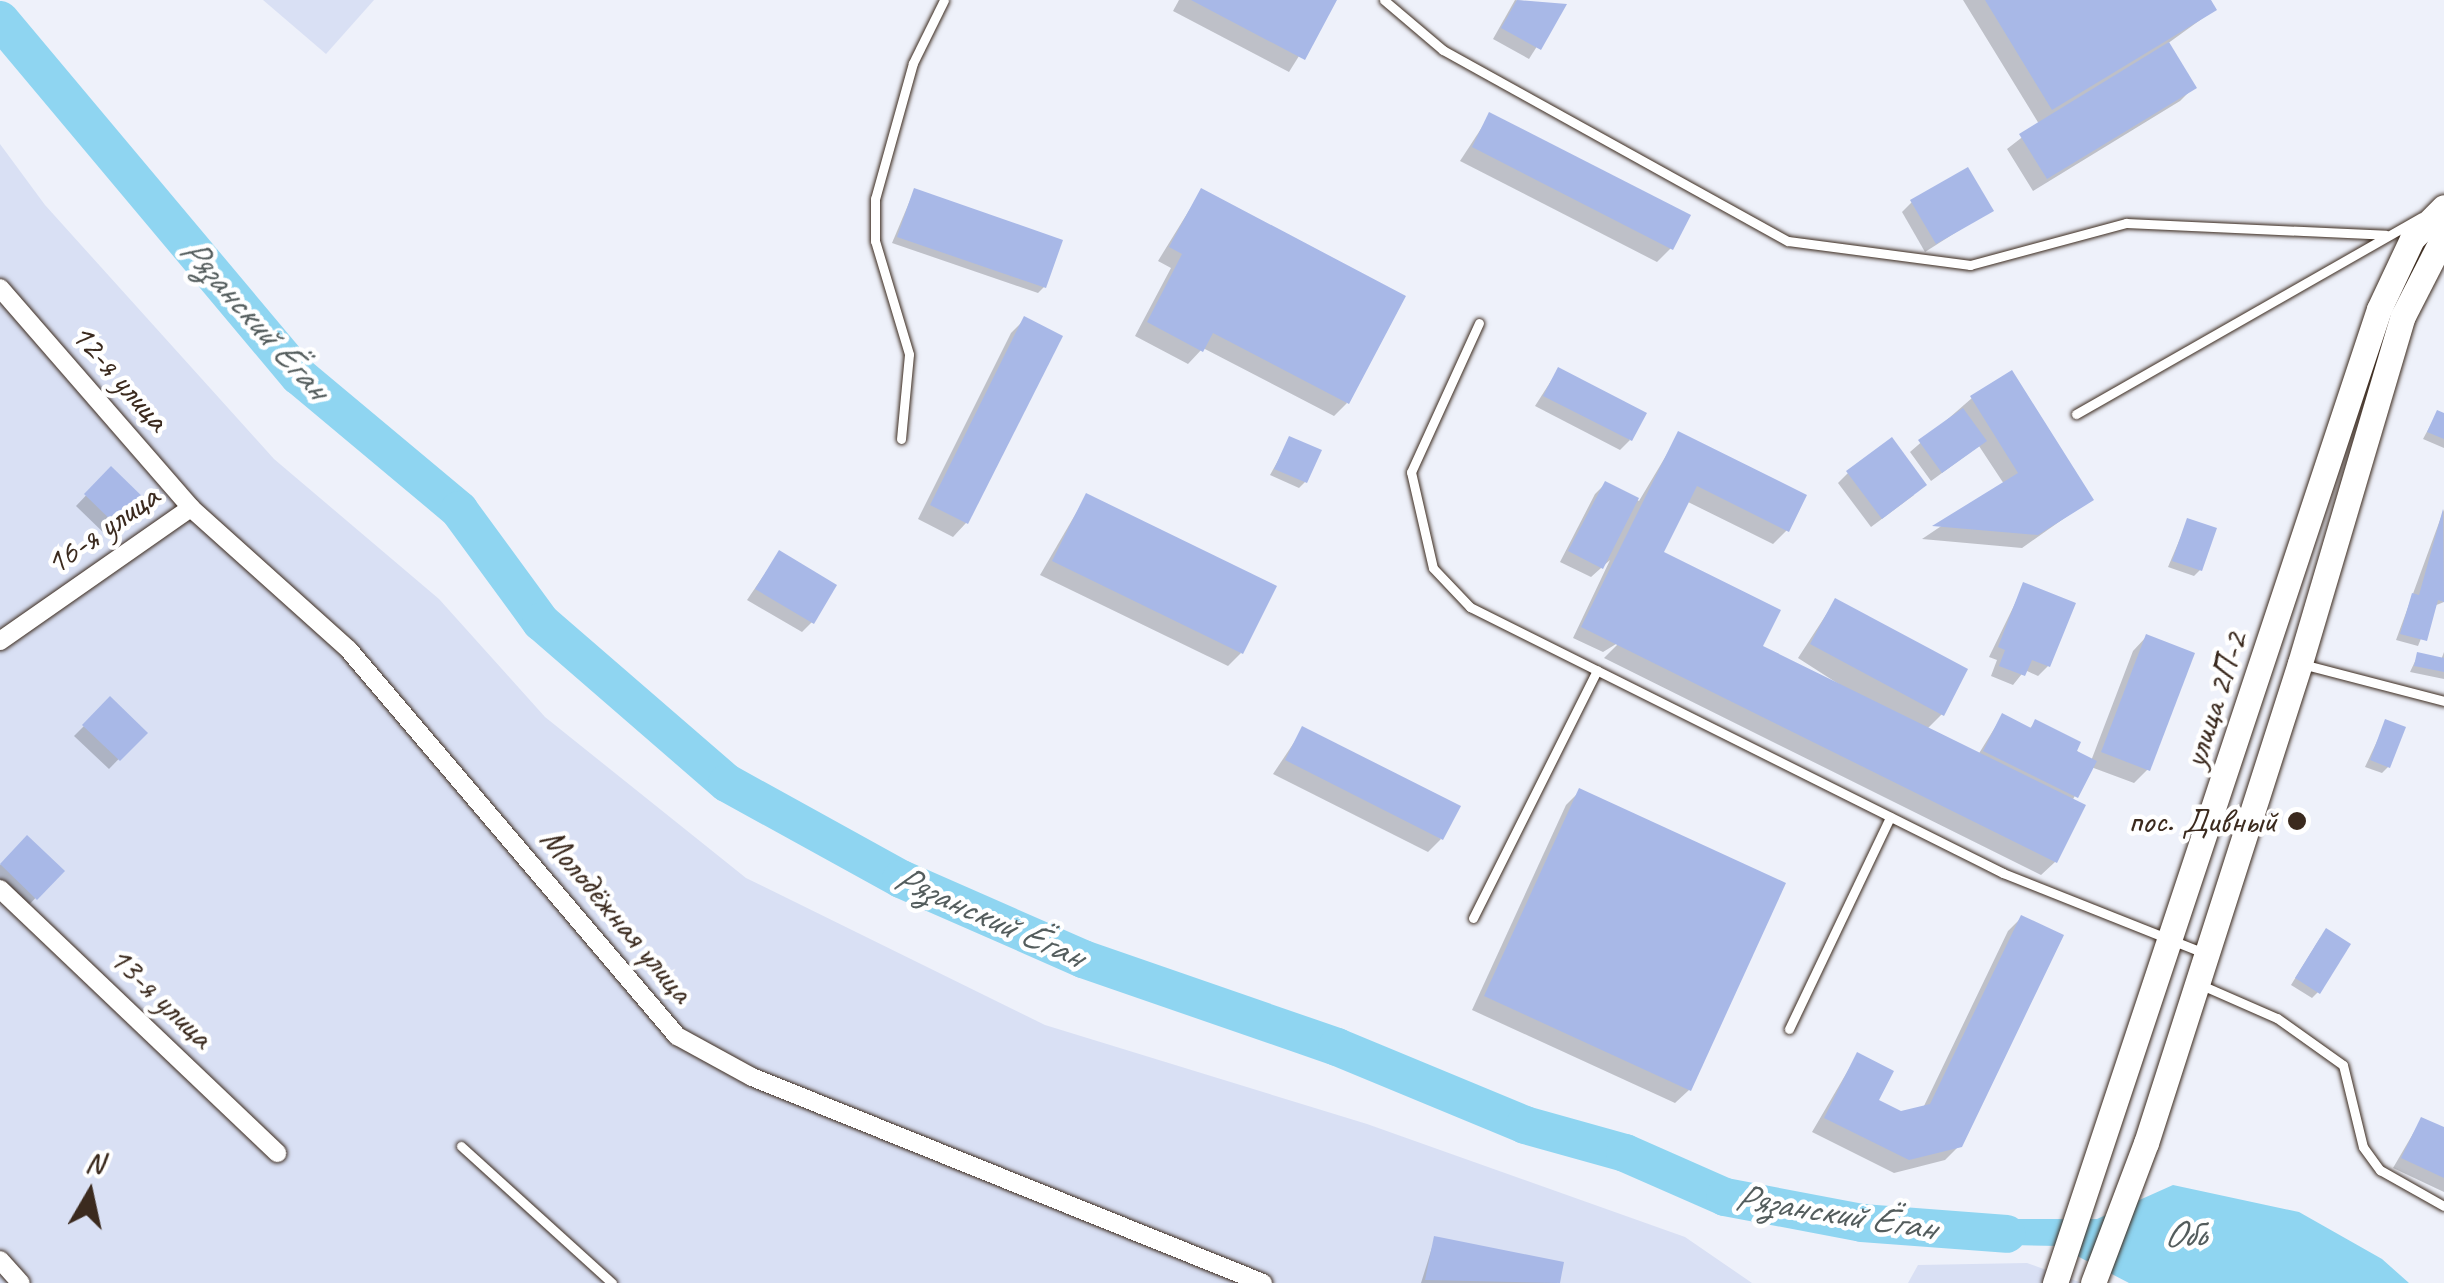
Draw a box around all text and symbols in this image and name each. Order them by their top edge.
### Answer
water label: Рязанский Ёган [171,228,339,408]
street label: 12-я улица [61,314,179,440]
street label: 16-я улица [36,475,168,585]
street label: улица 2П-2 [2173,627,2257,773]
place label: пос. Дивный [2128,800,2277,842]
marker: пос. Дивный [2286,810,2308,832]
street label: Молодёжная улица [531,818,703,1012]
water label: Рязанский Ёган [888,854,1090,978]
street label: 13-я улица [99,936,223,1058]
north arrow [40,1143,140,1243]
text: N [83,1144,106,1182]
water label: Рязанский Ёган [1732,1174,1938,1250]
water label: Обь [2164,1211,2204,1257]

